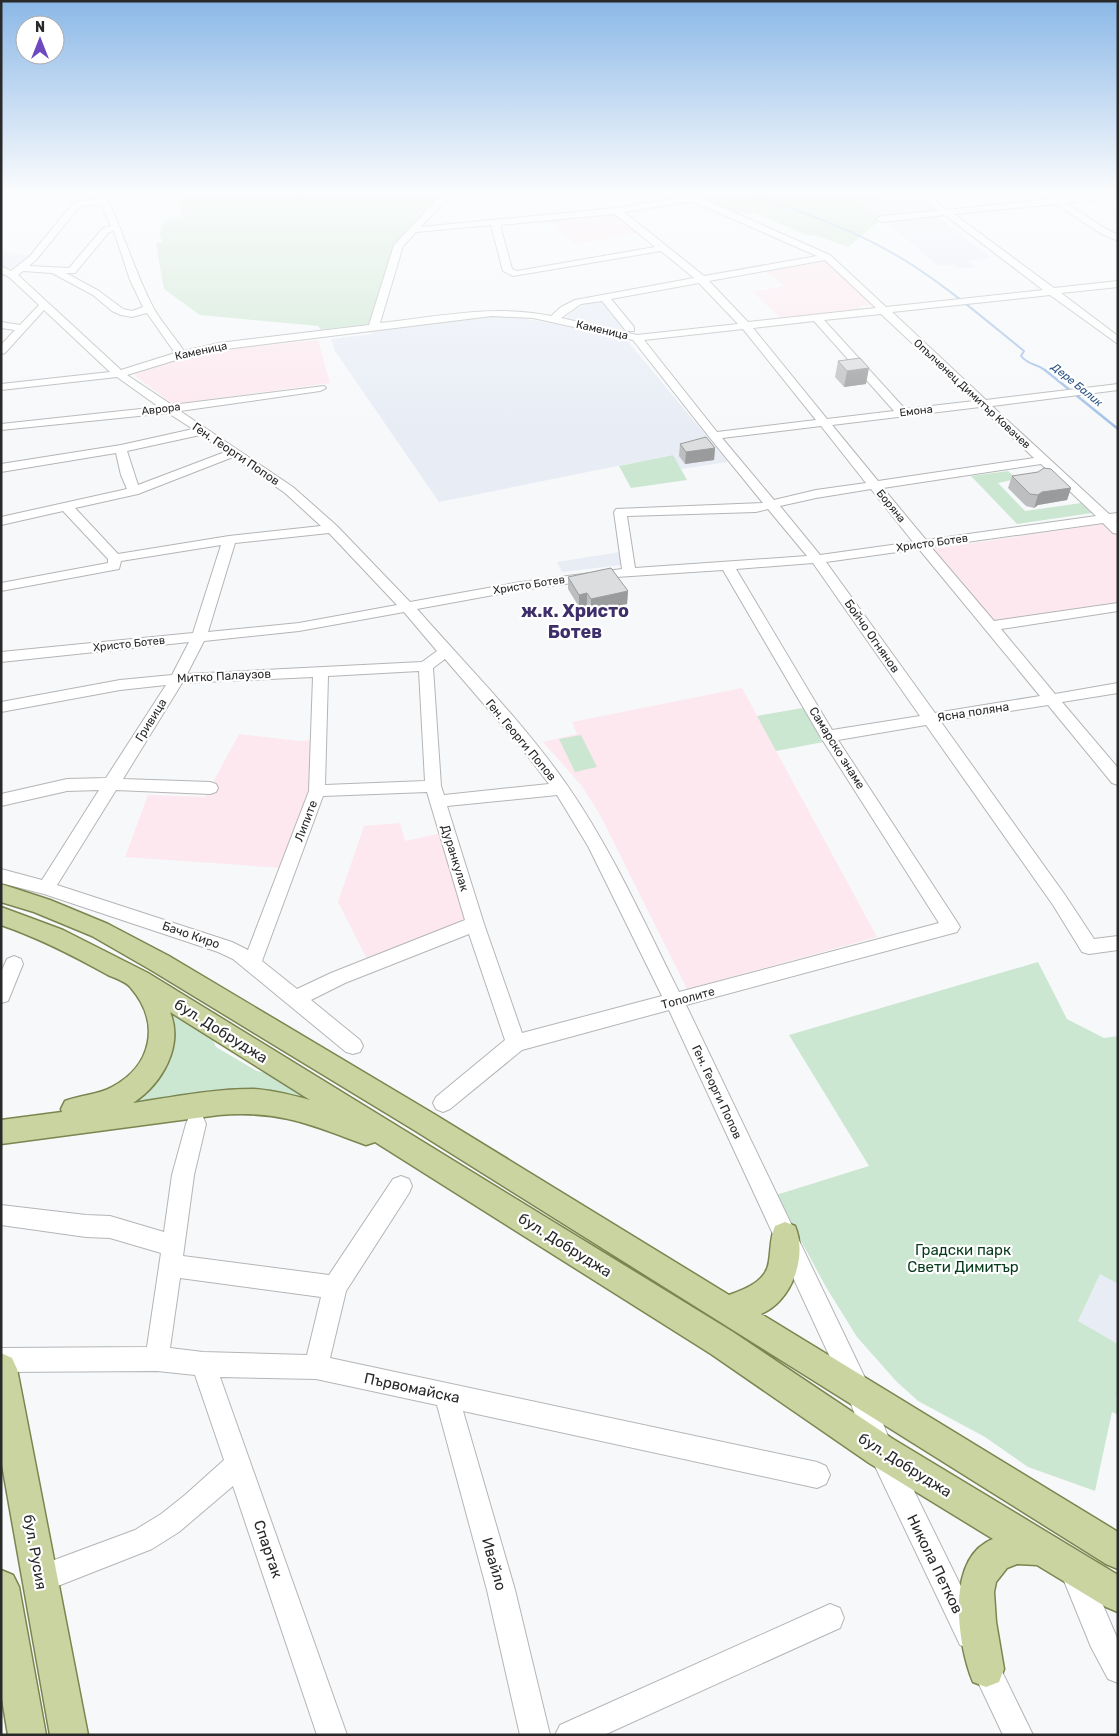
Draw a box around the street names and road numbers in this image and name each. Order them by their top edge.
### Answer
street label: Каменица [575,318,629,342]
street label: Опълченец Димитър Ковачев [911,336,1033,452]
street label: Каменица [174,339,228,363]
street label: Аврора [141,400,181,418]
street label: Емона [899,403,933,419]
street label: Ген. Георги Попов [190,420,282,488]
street label: Боряна [874,487,908,525]
street label: Христо Ботев [895,532,969,554]
street label: Христо Ботев [492,573,566,597]
street label: Бойчо Огнянов [841,597,903,676]
street label: Христо Ботев [92,634,166,654]
street label: Митко Палаузов [177,667,272,685]
street label: Гривица [132,696,170,744]
street label: Ген. Георги Попов [483,696,559,784]
street label: Ясна поляна [936,699,1010,725]
street label: Самарско знаме [806,704,868,792]
street label: Липите [292,798,320,844]
street label: Дуранкулак [438,823,472,893]
street label: Бачо Киро [160,919,222,951]
street label: Тополите [660,984,717,1012]
street label: бул. Добруджа [171,995,271,1067]
street label: Ген. Георги Попов [689,1043,745,1141]
street label: бул. Добруджа [515,1209,615,1281]
street label: Първомайска [362,1369,462,1407]
street label: бул. Добруджа [855,1429,955,1501]
street label: Никола Петков [903,1511,967,1617]
street label: бул. Русия [20,1513,50,1591]
street label: Спартак [250,1518,286,1580]
street label: Ивайло [478,1535,510,1593]

